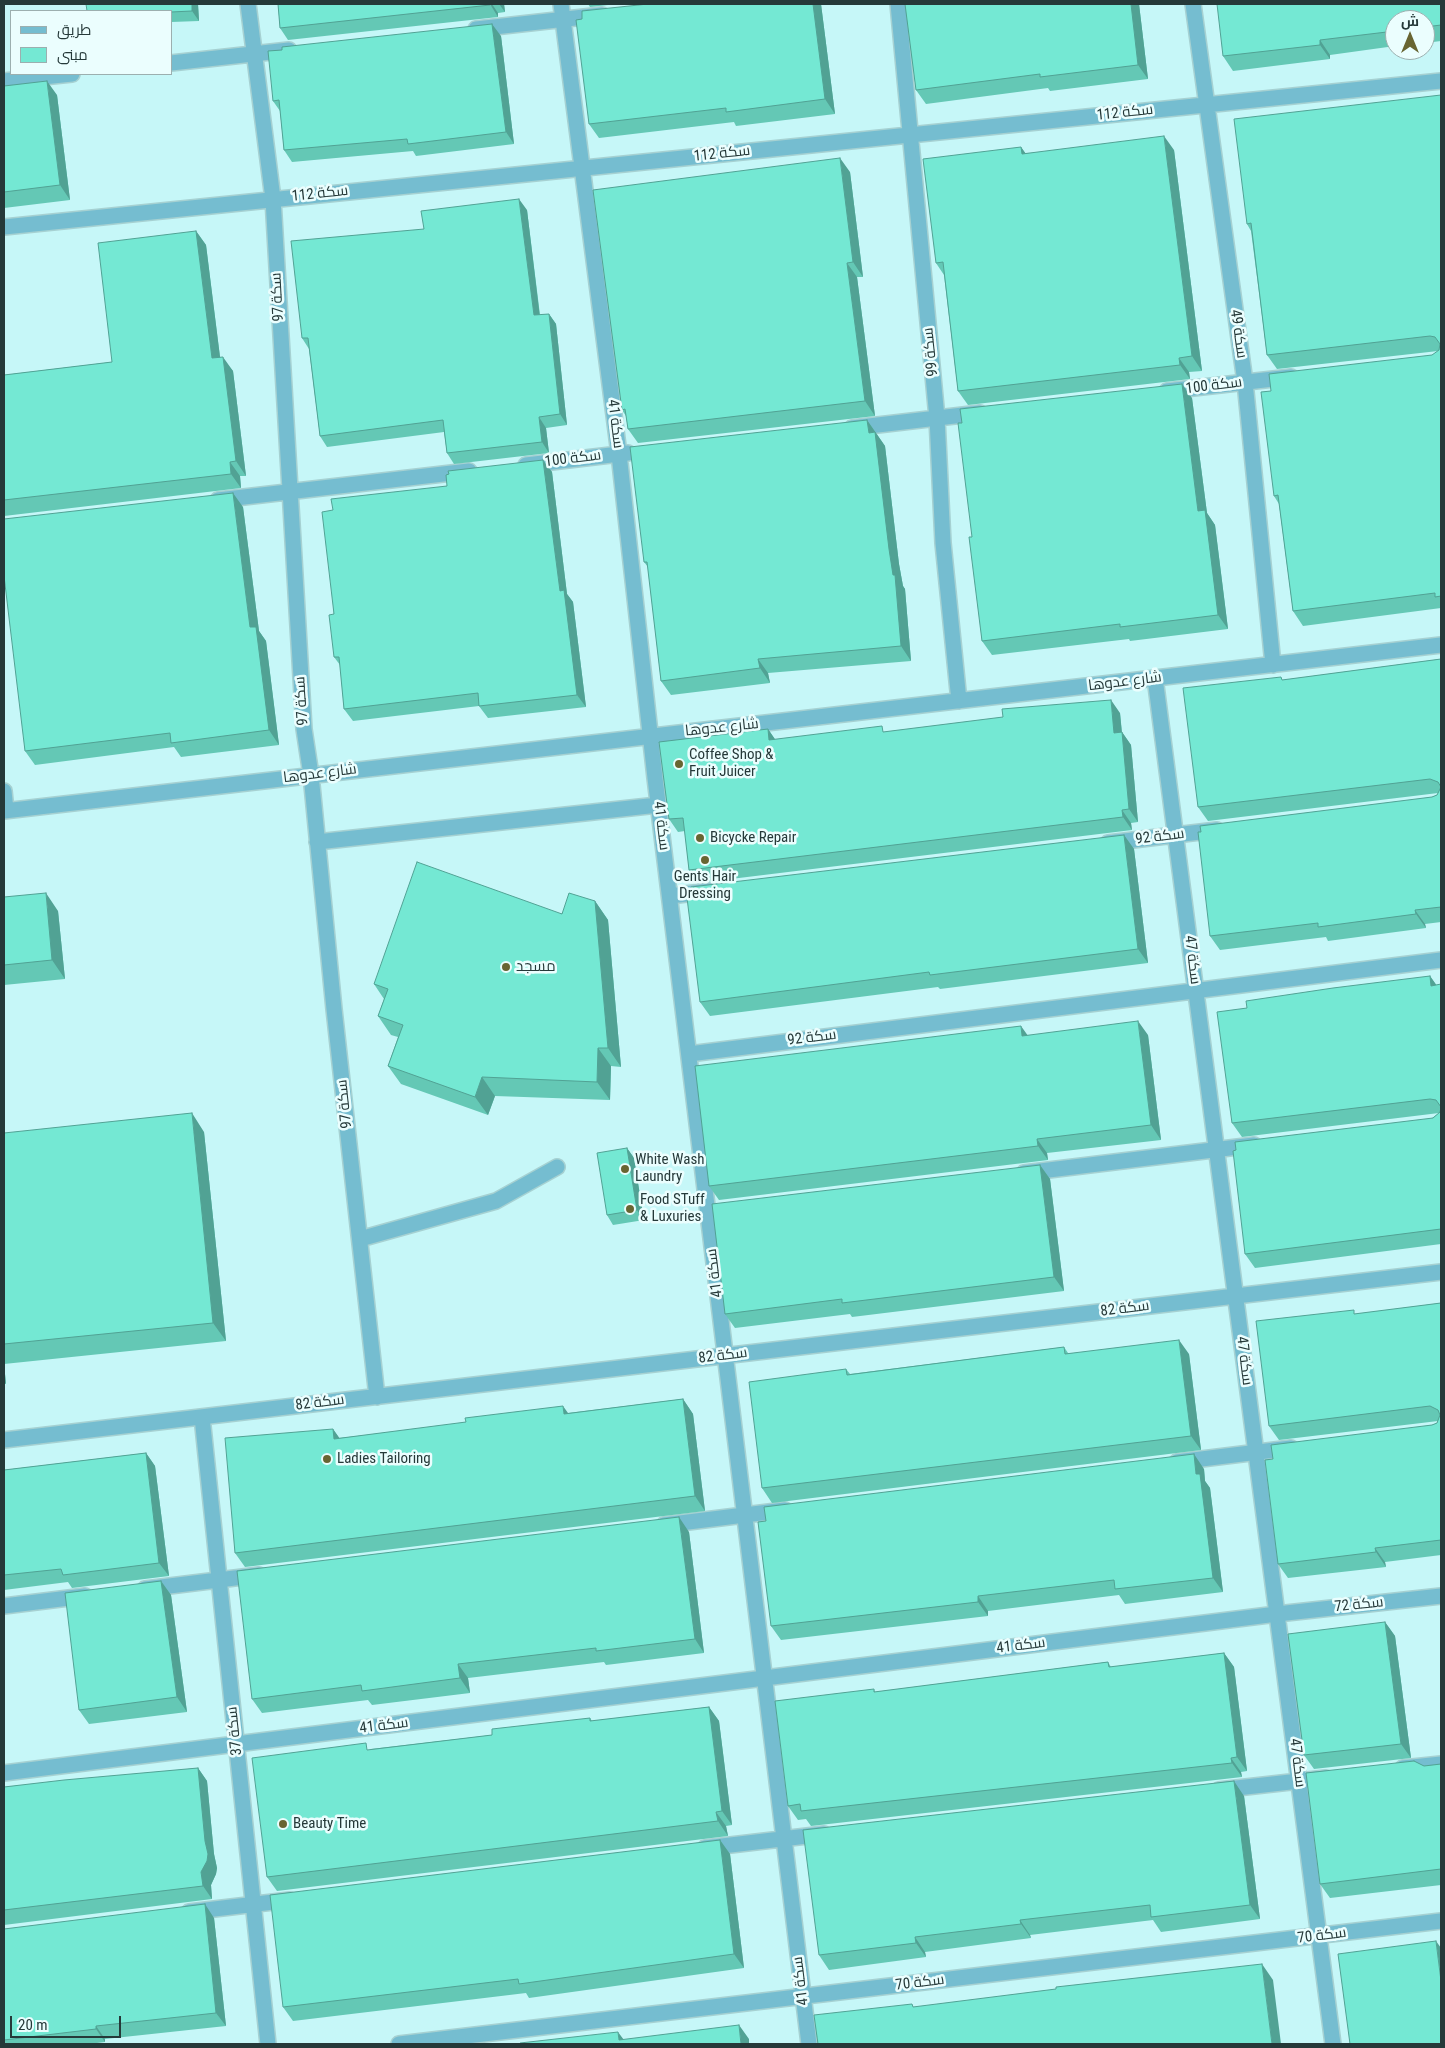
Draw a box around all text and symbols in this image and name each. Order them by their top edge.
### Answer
legend [10,10,172,75]
north arrow [1385,10,1435,60]
text: ش [1401,13,1419,29]
text: طريق [57,21,91,39]
text: مبنى [57,46,88,64]
street label: سكة 112 [1096,101,1154,125]
street label: سكة 112 [693,142,751,166]
street label: سكة 112 [291,182,349,206]
street label: سكة 97 [268,272,288,322]
street label: سكة 49 [1226,308,1250,360]
street label: سكة 99 [919,327,943,377]
street label: سكة 100 [1185,374,1243,398]
street label: سكة 41 [603,398,627,450]
street label: سكة 100 [544,447,602,471]
street label: شارع عدوها [1087,669,1163,695]
street label: سكة 97 [291,676,313,726]
street label: شارع عدوها [684,715,760,741]
place label: Coffee Shop & Fruit Juicer [689,746,773,781]
marker: Coffee Shop & Fruit Juicer [673,758,685,770]
street label: شارع عدوها [282,761,358,787]
street label: سكة 41 [649,800,673,852]
street label: سكة 92 [1134,825,1186,849]
place label: Bicycke Repair [710,829,796,847]
marker: Bicycke Repair [694,832,706,844]
marker: Gents Hair Dressing [699,854,711,866]
place label: Gents Hair Dressing [674,868,736,903]
street label: سكة 47 [1180,934,1204,986]
place label: مسجد [516,958,556,976]
marker: مسجد [500,961,512,973]
street label: سكة 92 [786,1026,838,1050]
street label: سكة 97 [333,1079,357,1129]
place label: White Wash Laundry [635,1151,704,1186]
marker: White Wash Laundry [619,1163,631,1175]
place label: Food STuff & Luxuries [640,1191,705,1226]
marker: Food STuff & Luxuries [624,1203,636,1215]
street label: سكة 41 [703,1247,727,1299]
street label: سكة 82 [1099,1297,1151,1321]
street label: سكة 47 [1232,1335,1256,1387]
street label: سكة 82 [697,1344,749,1368]
street label: سكة 82 [294,1391,346,1415]
place label: Ladies Tailoring [337,1450,431,1468]
marker: Ladies Tailoring [321,1453,333,1465]
street label: سكة 72 [1334,1593,1384,1617]
street label: سكة 41 [995,1634,1047,1658]
street label: سكة 37 [223,1706,247,1756]
street label: سكة 41 [358,1714,410,1738]
street label: سكة 47 [1285,1737,1309,1789]
place label: Beauty Time [293,1815,366,1833]
marker: Beauty Time [277,1818,289,1830]
street label: سكة 70 [1296,1924,1348,1948]
street label: سكة 41 [789,1955,813,2007]
street label: سكة 70 [894,1971,946,1995]
scale bar [12,2006,124,2038]
text: 20 m [18,2016,48,2034]

